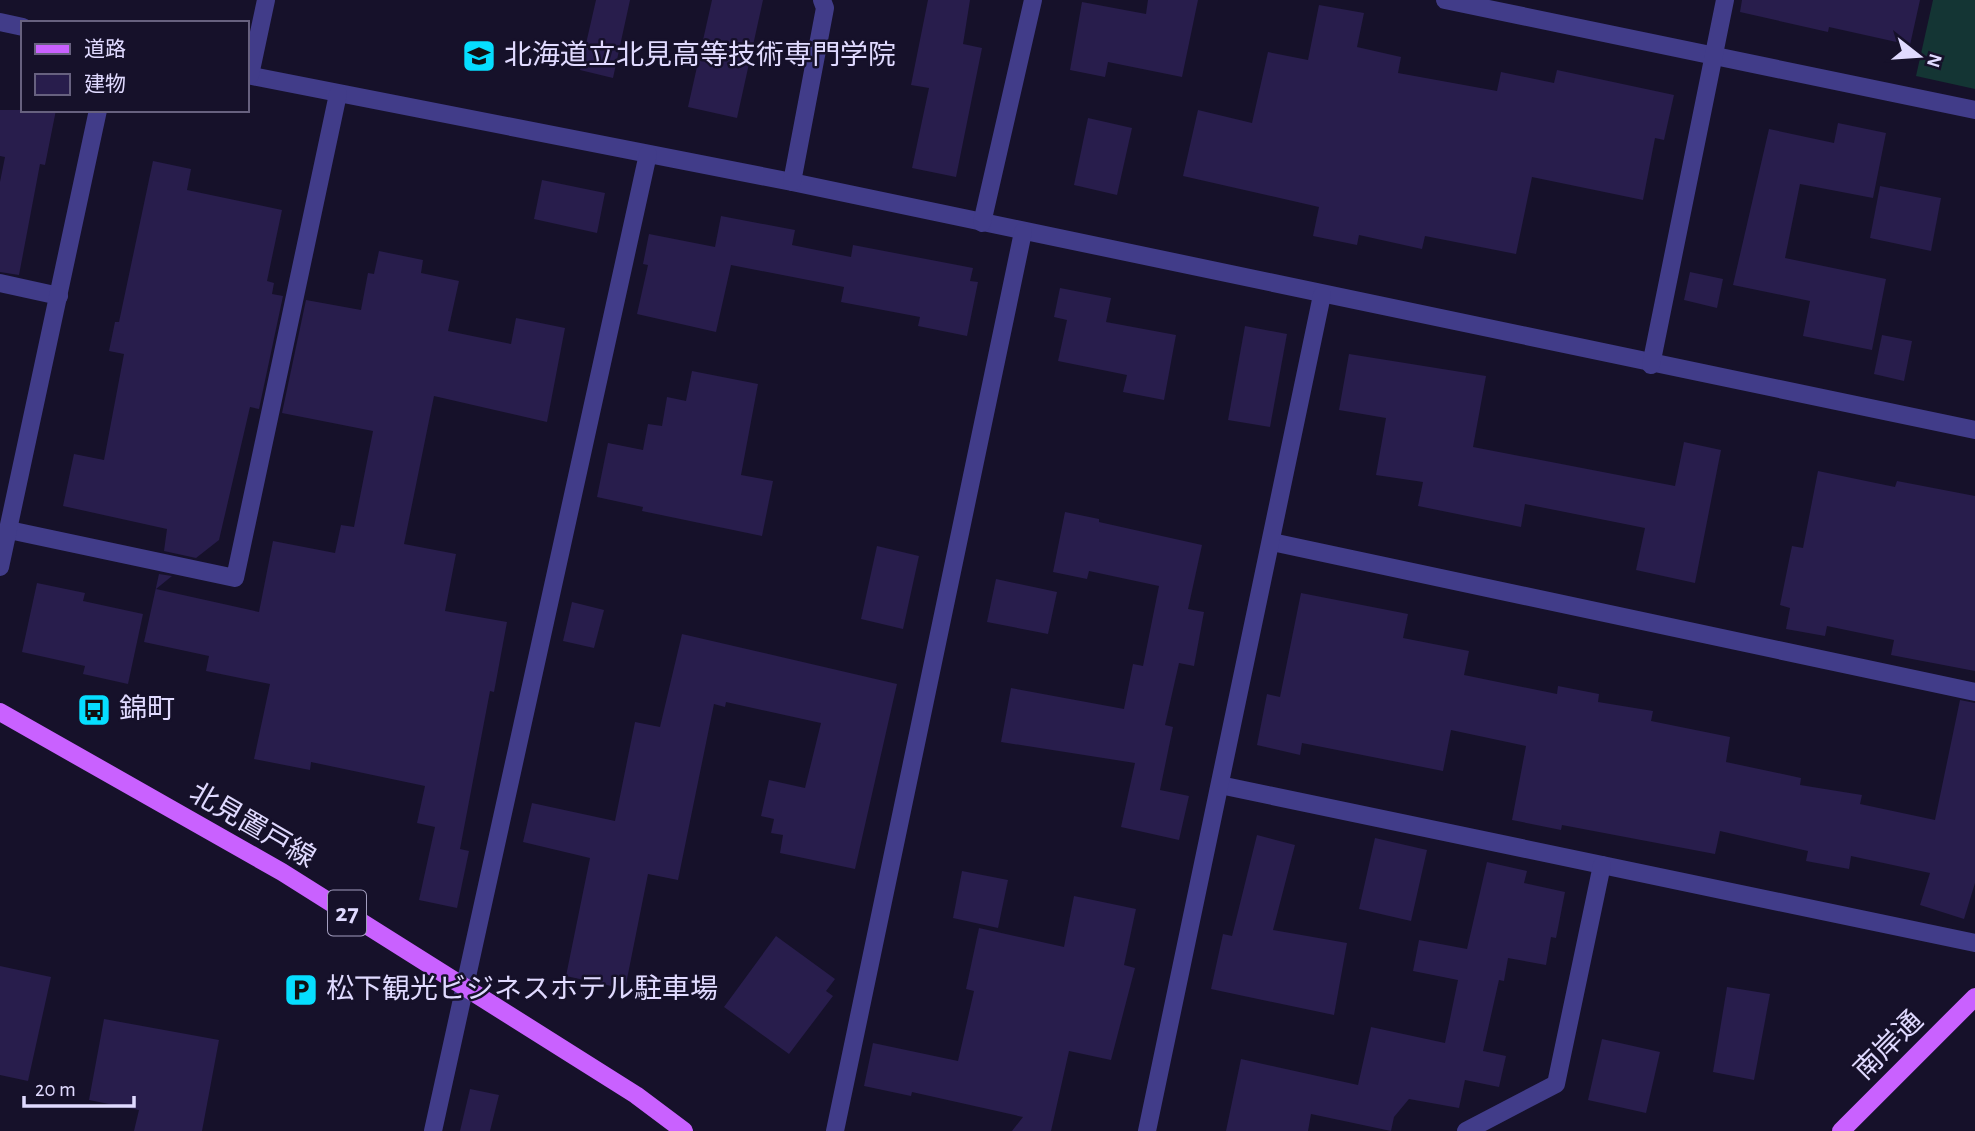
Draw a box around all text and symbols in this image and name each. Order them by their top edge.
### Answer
legend [21,21,248,112]
north arrow [1884,21,1954,91]
school or university icon: 北海道立北見高等技術専門学院 [460,37,498,75]
text: 道路 [84,38,126,60]
place label: 北海道立北見高等技術専門学院 [504,40,896,70]
text: N [1923,51,1945,70]
text: 建物 [84,73,126,95]
bus stop icon: 錦町 [75,691,113,729]
place label: 錦町 [119,694,175,724]
street label: 北見置戸線 [184,777,321,873]
road number: 27 [328,890,366,936]
parking icon: 松下観光ビジネスホテル駐車場 [282,971,320,1009]
place label: 松下観光ビジネスホテル駐車場 [326,974,718,1004]
street label: 南岸通 [1848,1005,1929,1086]
scale bar [24,1064,135,1108]
text: 20 m [35,1079,76,1100]

